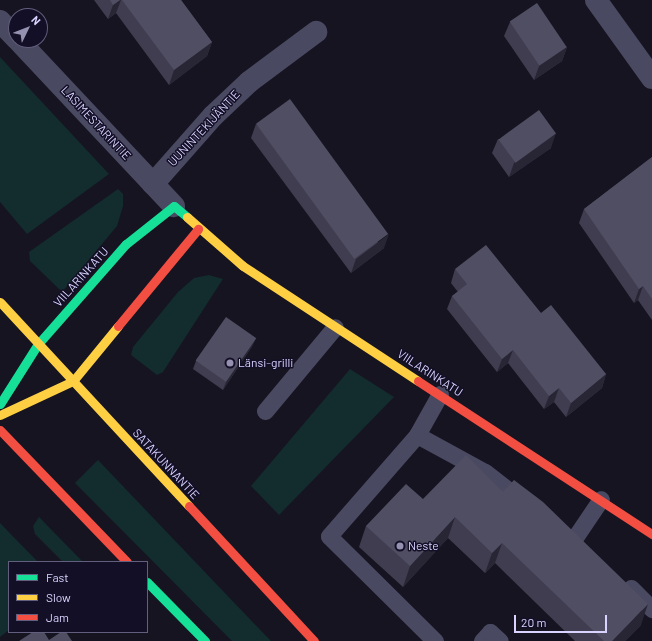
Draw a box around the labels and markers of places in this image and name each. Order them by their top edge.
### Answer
place label: Länsi-grilli [238,356,293,370]
marker: Länsi-grilli [225,358,235,368]
place label: Neste [408,539,439,553]
marker: Neste [395,541,405,551]

